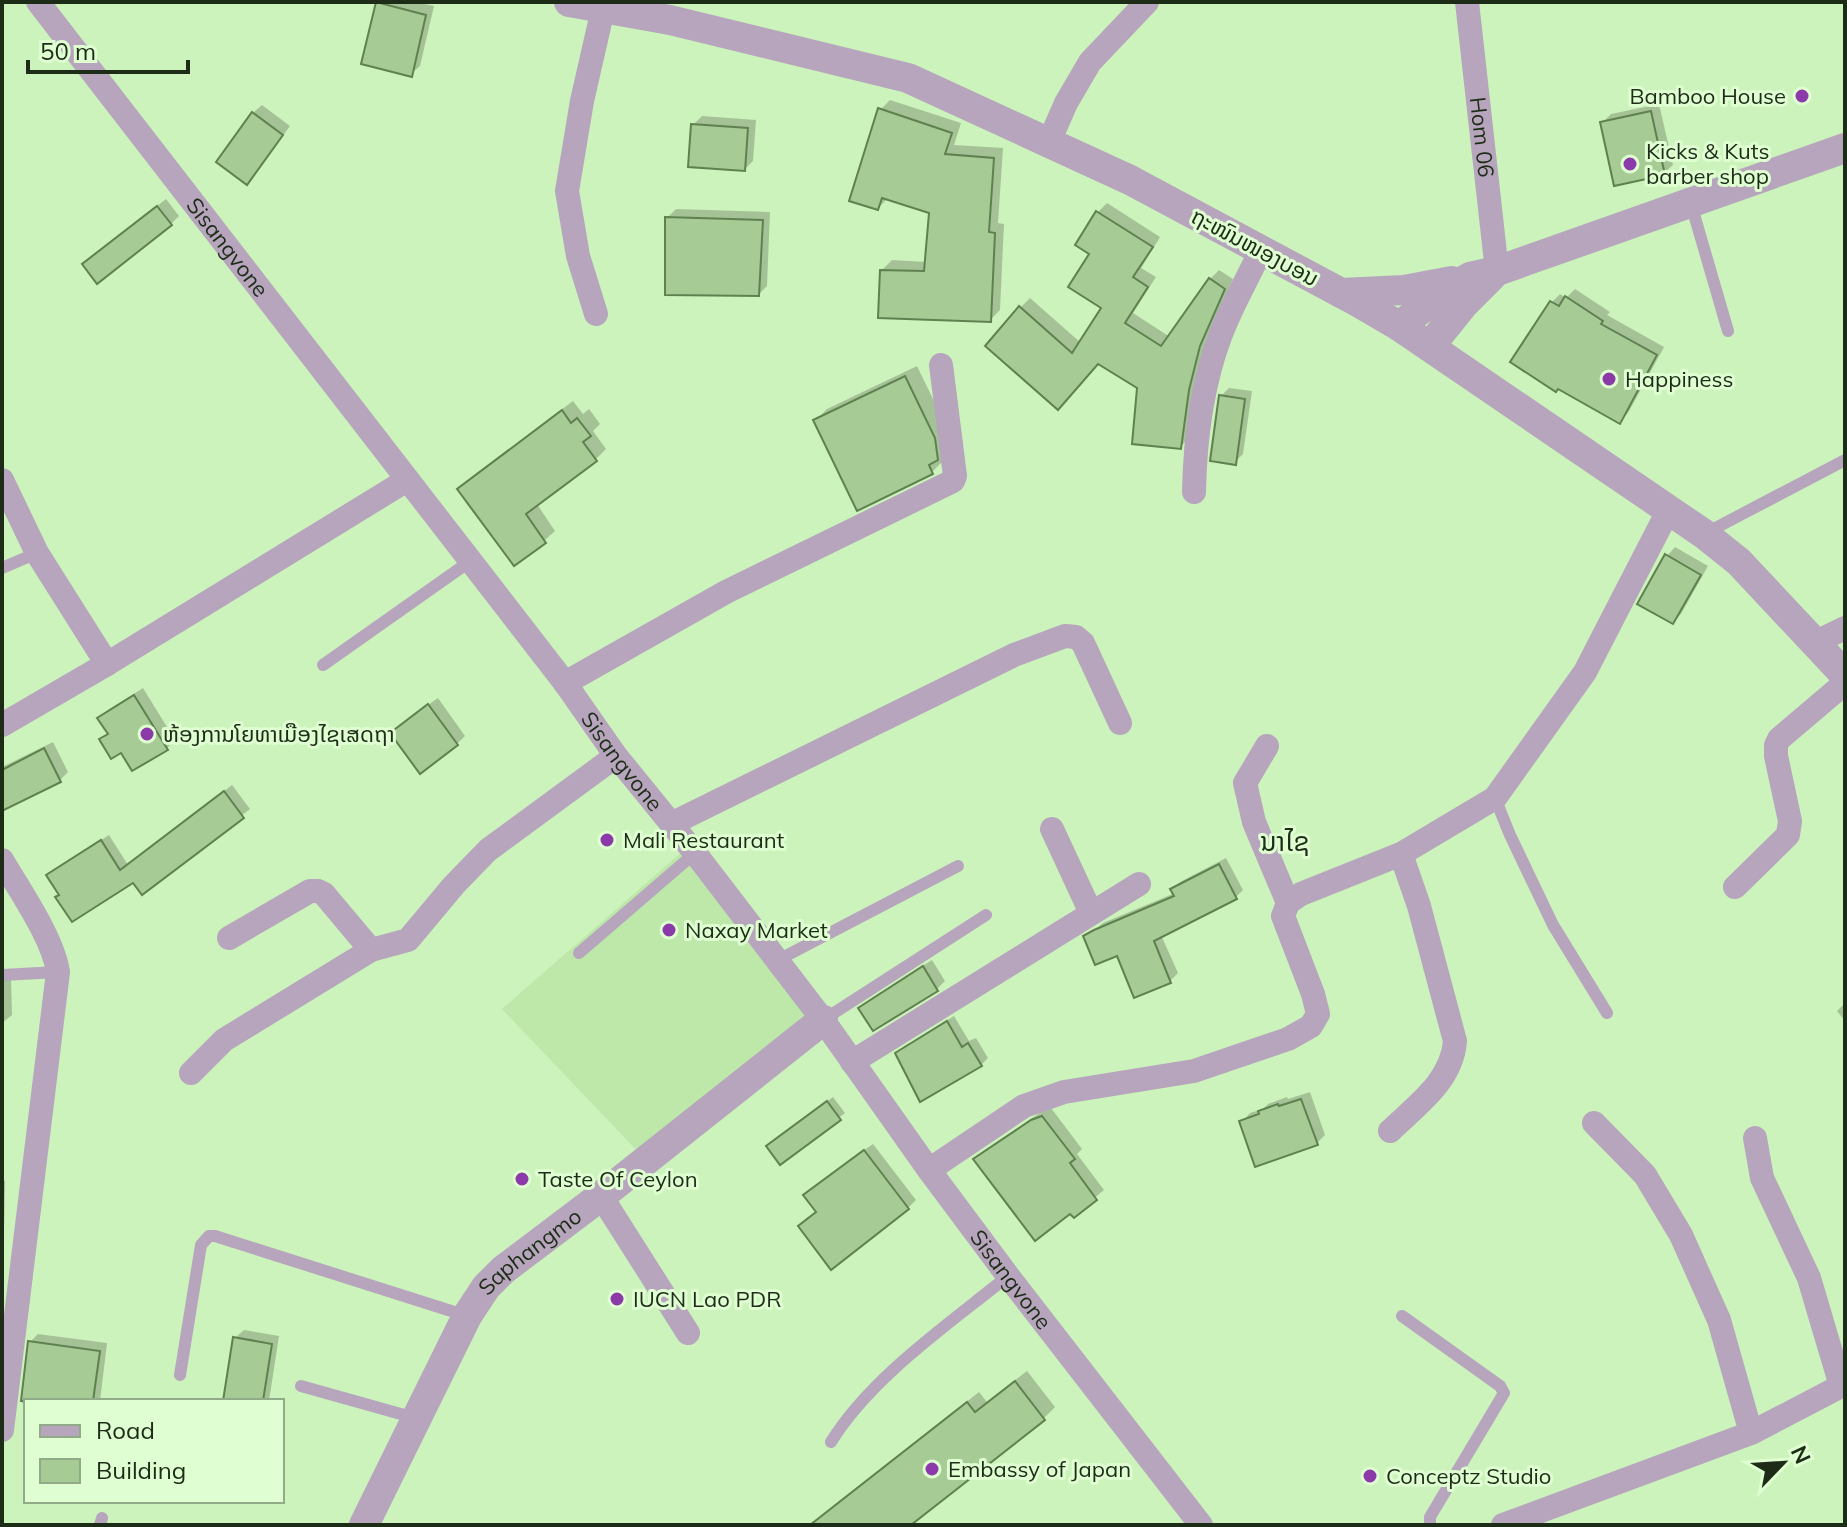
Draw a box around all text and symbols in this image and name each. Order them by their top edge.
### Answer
scale bar [28,24,188,74]
text: 50 m [40,36,96,66]
place label: Bamboo House [1629,82,1786,110]
marker: Bamboo House [1793,87,1811,105]
street label: Hom 06 [1464,95,1500,179]
place label: Kicks & Kuts barber shop [1646,137,1769,190]
marker: Kicks & Kuts barber shop [1621,155,1639,173]
street label: Sisangvone [180,192,275,302]
street label: ຖະໜົນໜອງບອນ [1186,202,1324,292]
place label: Happiness [1625,365,1733,393]
marker: Happiness [1600,370,1618,388]
street label: Sisangvone [575,706,669,817]
place label: ຫ້ອງການໂຍທາເມືອງໄຊເສດຖາ [163,720,395,748]
marker: ຫ້ອງການໂຍທາເມືອງໄຊເສດຖາ [138,725,156,743]
district label: ນາໄຊ [1261,825,1309,858]
place label: Mali Restaurant [623,826,785,854]
marker: Mali Restaurant [598,831,616,849]
place label: Naxay Market [685,916,828,944]
marker: Naxay Market [660,921,678,939]
place label: Taste Of Ceylon [538,1165,698,1193]
marker: Taste Of Ceylon [513,1170,531,1188]
street label: Saphangmo [472,1202,587,1301]
street label: Sisangvone [964,1224,1058,1335]
place label: IUCN Lao PDR [633,1285,781,1313]
marker: IUCN Lao PDR [608,1290,626,1308]
legend [24,1399,284,1503]
text: Road [96,1415,155,1445]
north arrow [1743,1423,1823,1503]
text: N [1785,1441,1817,1468]
text: Building [96,1455,186,1485]
place label: Embassy of Japan [948,1455,1131,1483]
marker: Embassy of Japan [923,1460,941,1478]
place label: Conceptz Studio [1386,1462,1551,1490]
marker: Conceptz Studio [1361,1467,1379,1485]

